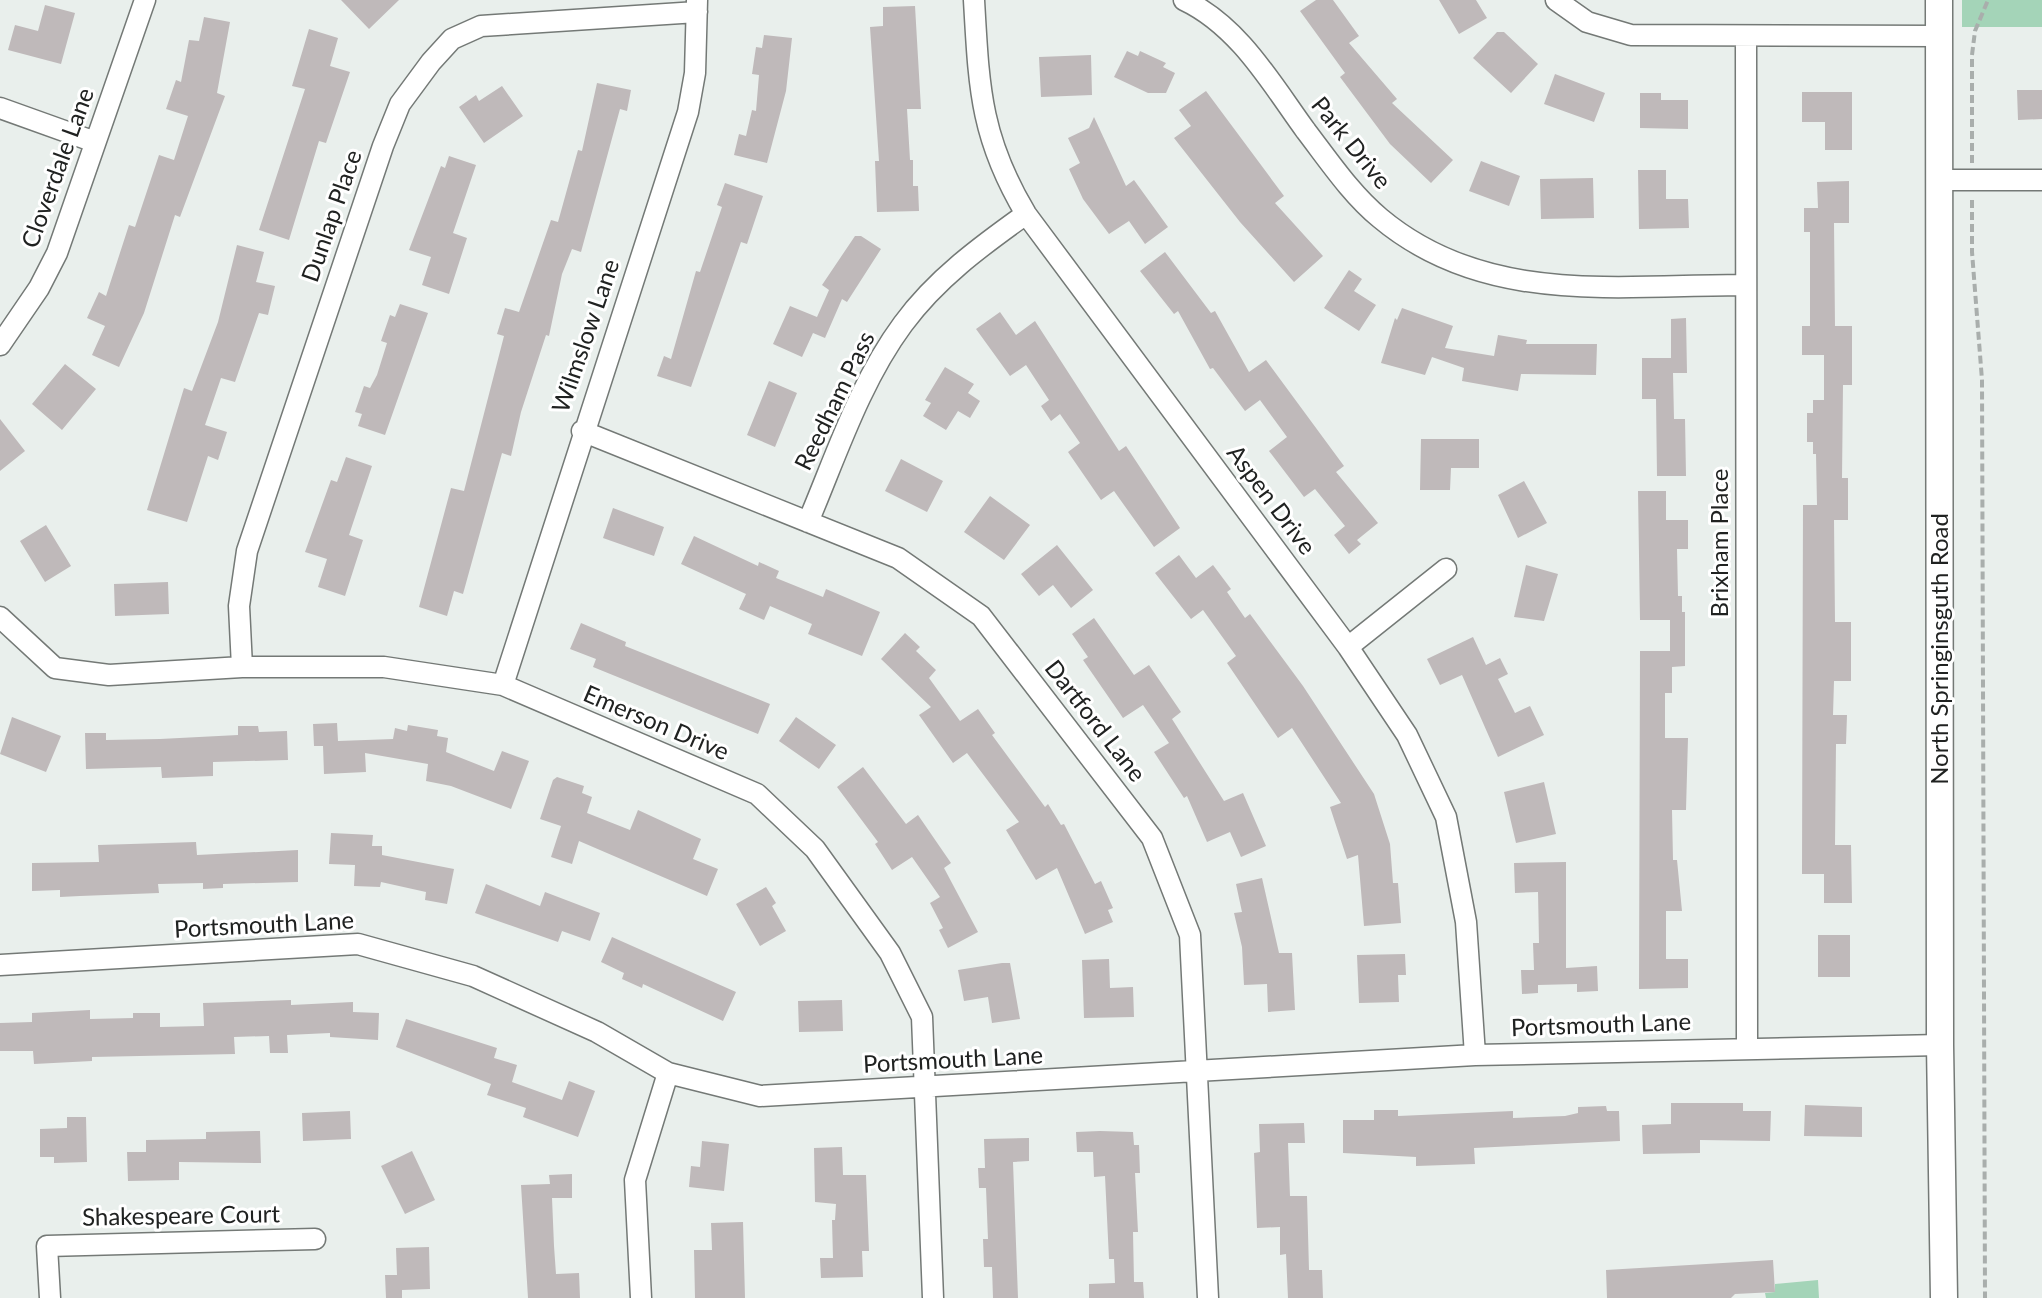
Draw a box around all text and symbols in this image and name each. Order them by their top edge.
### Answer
street label: Cloverdale Lane [14,84,99,251]
street label: Park Drive [1306,90,1398,194]
street label: Dunlap Place [294,146,367,285]
street label: Wilmslow Lane [545,255,624,416]
street label: Reedham Pass [788,326,880,475]
street label: Aspen Drive [1222,439,1323,560]
street label: Brixham Place [1704,469,1733,617]
street label: North Springinsguth Road [1924,513,1953,785]
street label: Dartford Lane [1040,653,1153,787]
street label: Emerson Drive [579,678,734,765]
street label: Portsmouth Lane [173,904,355,943]
street label: Portsmouth Lane [1510,1006,1692,1041]
street label: Portsmouth Lane [862,1039,1044,1078]
street label: Shakespeare Court [82,1198,281,1231]

